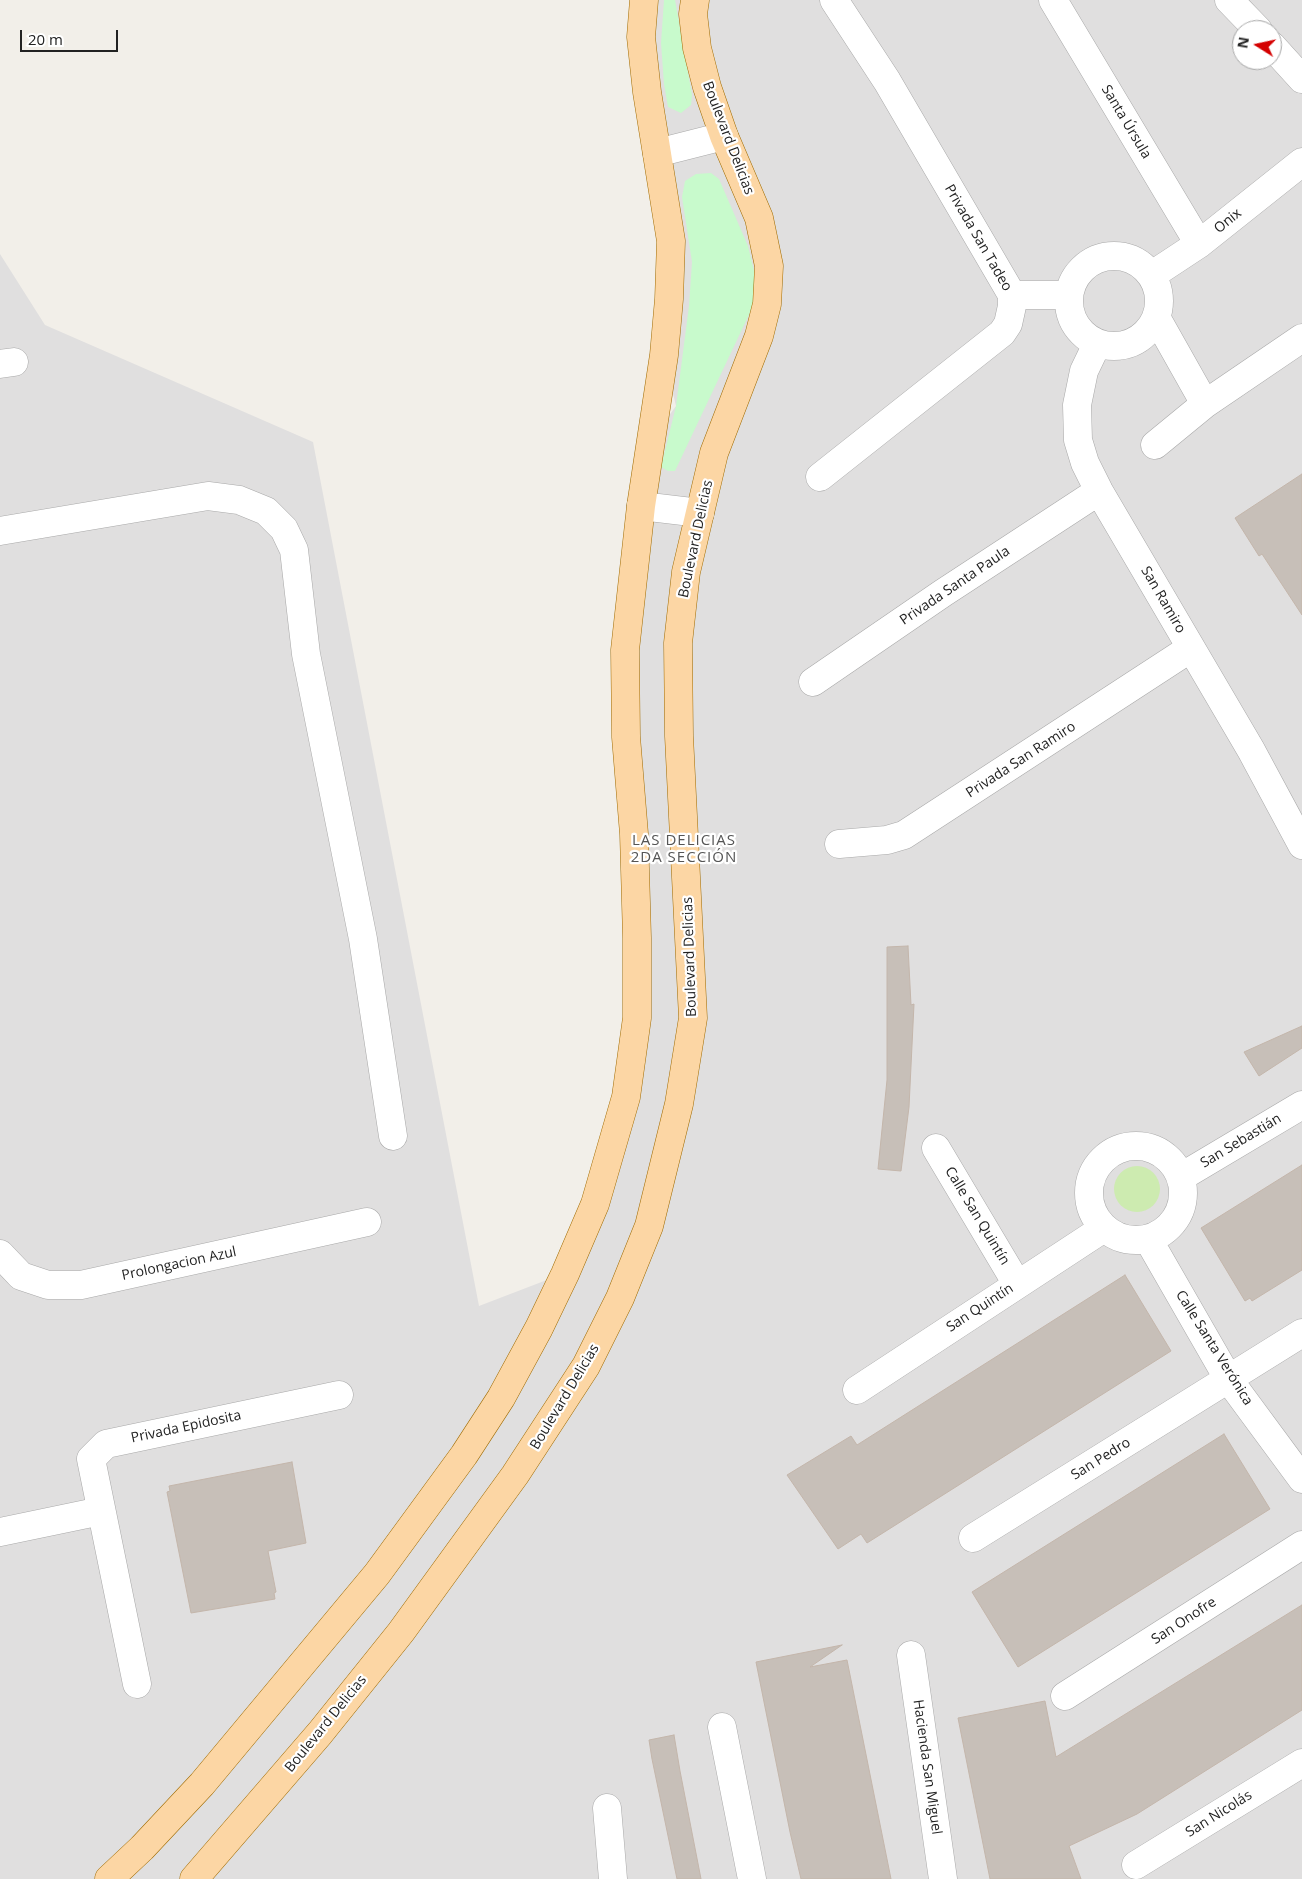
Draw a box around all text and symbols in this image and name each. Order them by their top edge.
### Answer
scale bar [22,20,120,52]
north arrow [1232,20,1282,70]
text: 20 m [28,29,63,49]
text: N [1232,35,1253,50]
street label: Boulevard Delicias [699,79,757,197]
street label: Santa Úrsula [1097,82,1155,162]
street label: Privada San Tadeo [941,182,1015,294]
street label: Onix [1211,205,1245,237]
street label: Boulevard Delicias [675,479,717,599]
street label: Privada Santa Paula [897,543,1013,629]
street label: San Ramiro [1137,563,1189,637]
street label: Privada San Ramiro [963,718,1079,802]
district label: LAS DELICIAS 2DA SECCIÓN [629,832,739,867]
street label: Boulevard Delicias [680,897,700,1017]
street label: San Sebastián [1198,1110,1284,1172]
street label: Calle San Quintín [941,1164,1013,1268]
street label: Prolongacion Azul [120,1244,238,1284]
street label: San Quintín [943,1280,1017,1336]
street label: Calle Santa Verónica [1172,1287,1256,1409]
street label: Boulevard Delicias [527,1341,603,1453]
street label: Privada Epidosita [129,1407,243,1447]
street label: San Pedro [1068,1434,1134,1484]
street label: San Onofre [1148,1594,1220,1648]
street label: Boulevard Delicias [282,1672,370,1776]
street label: Hacienda San Miguel [909,1698,945,1836]
street label: San Nicolás [1183,1787,1255,1841]

